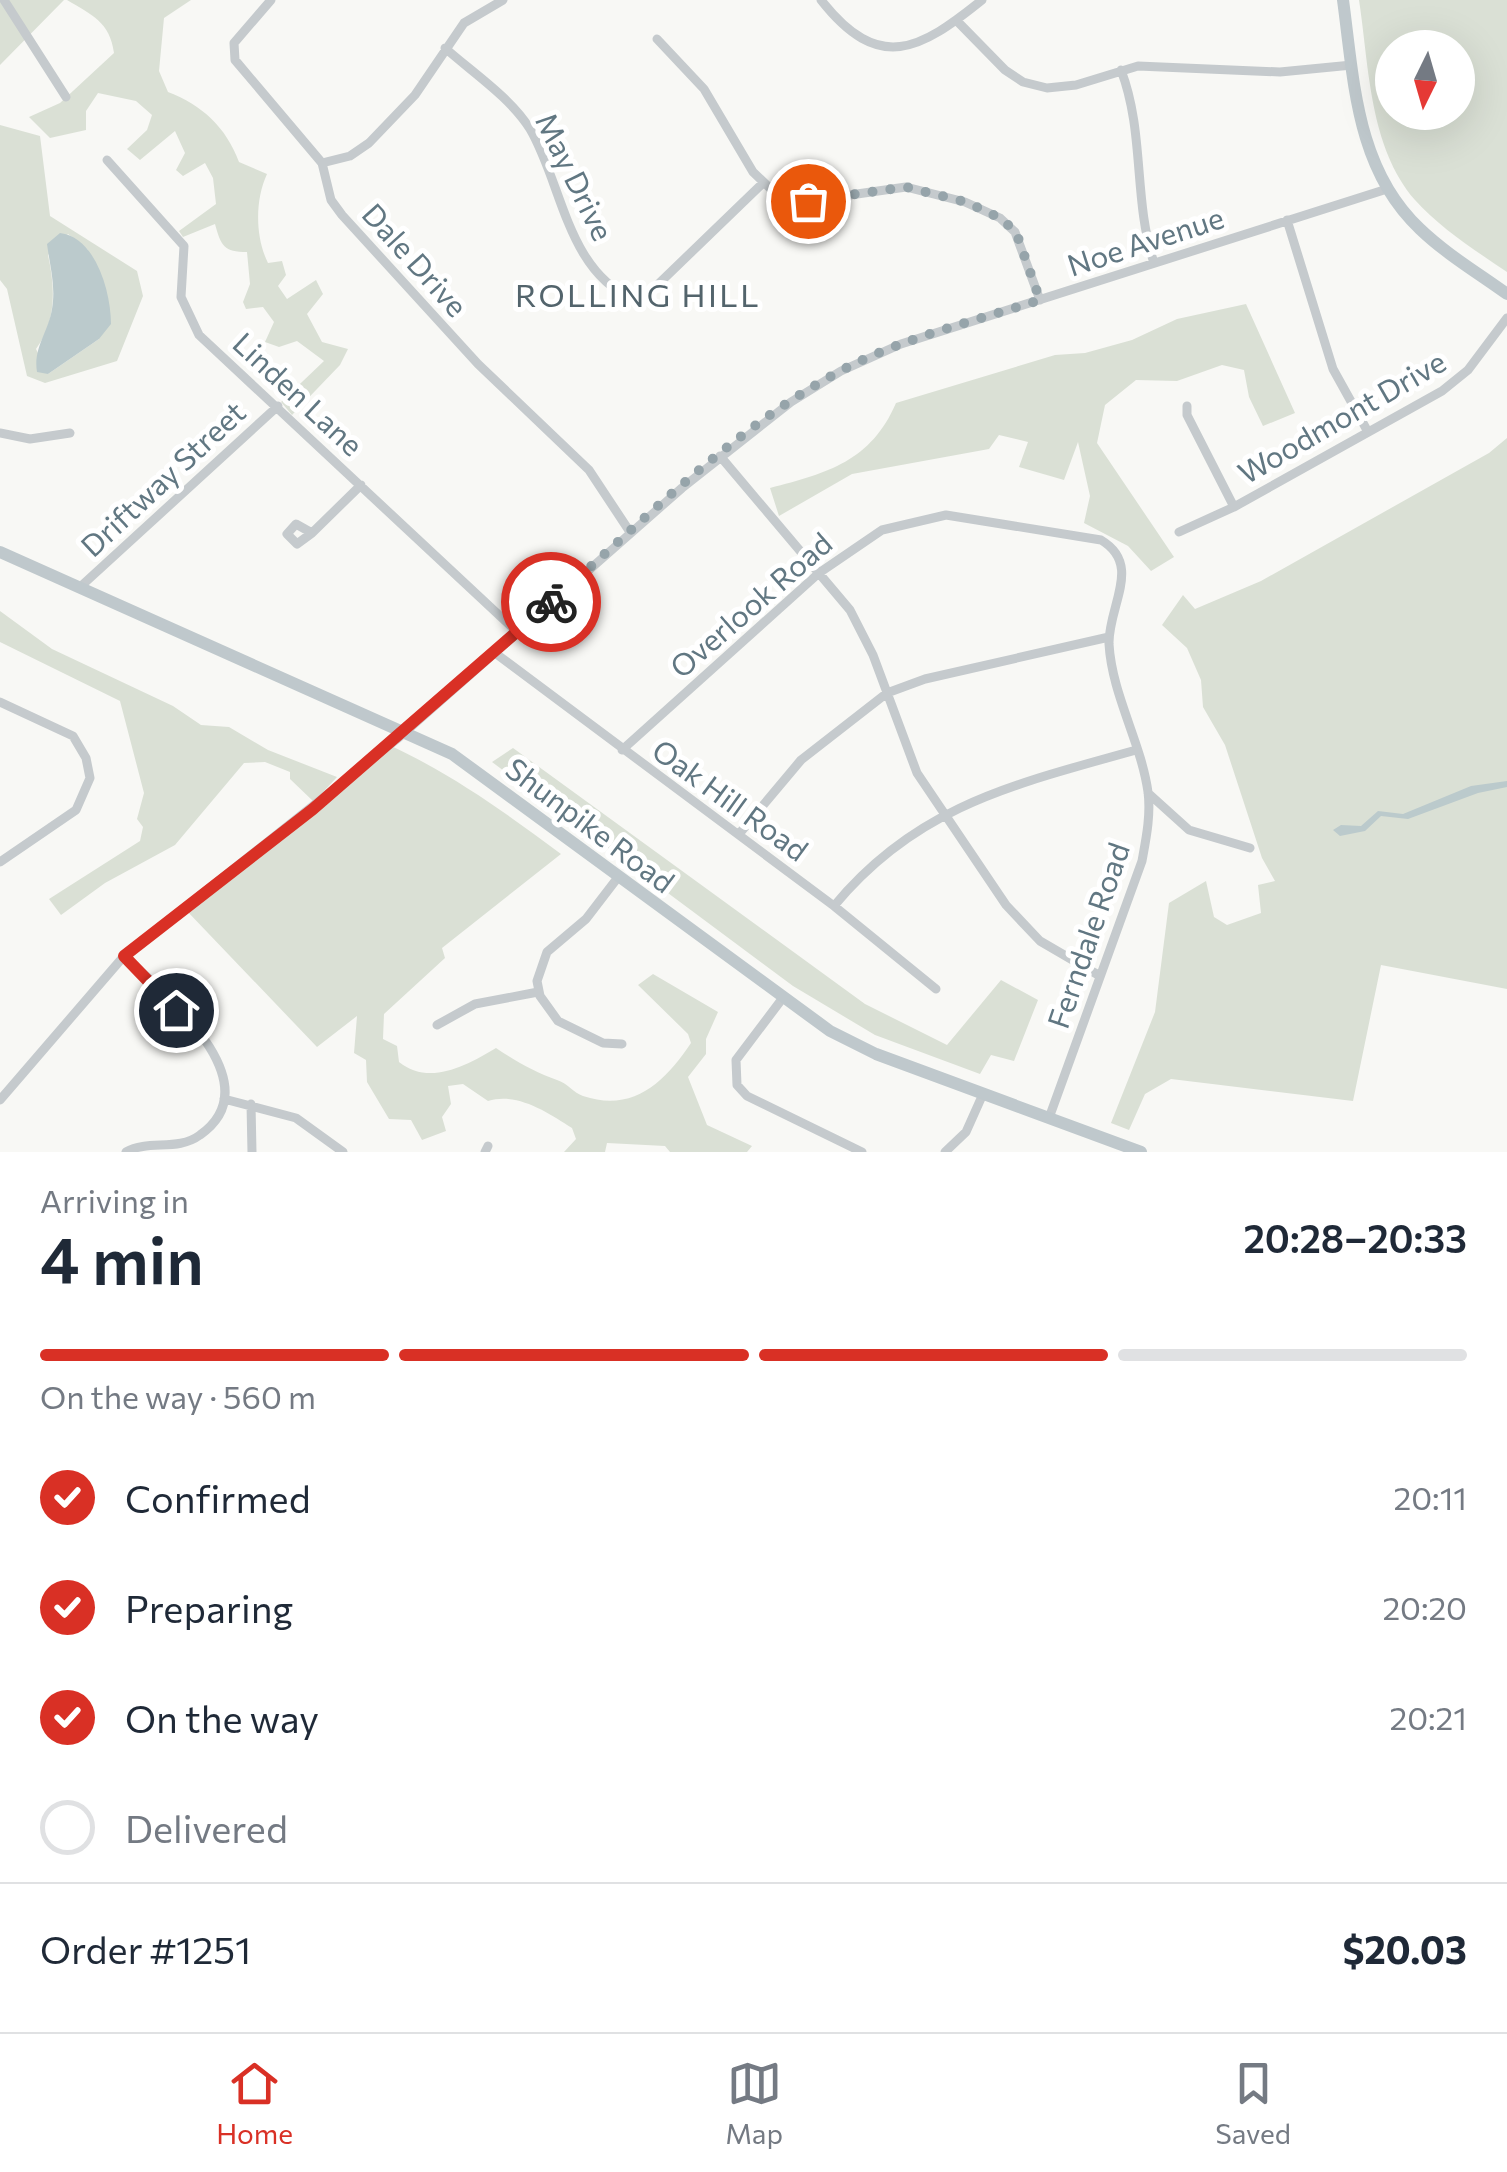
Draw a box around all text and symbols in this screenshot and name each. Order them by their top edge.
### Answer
north arrow [1375,30,1475,130]
map controls [1375,30,1475,130]
street label: May Drive [529,106,623,246]
pin [766,159,851,244]
icon: bag [781,174,836,229]
street label: Dale Drive [356,195,476,323]
street label: Noe Avenue [1062,197,1228,283]
district label: ROLLING HILL [515,274,761,314]
street label: Linden Lane [226,324,372,462]
street label: Woodmont Drive [1231,342,1451,490]
street label: Driftway Street [72,392,252,564]
street label: Overlook Road [661,524,839,684]
courier [501,552,601,652]
icon: bike [524,575,579,630]
street label: Oak Hill Road [646,730,816,868]
street label: Shunpike Road [499,749,683,899]
street label: Ferndale Road [1038,837,1136,1033]
pin [134,968,219,1053]
icon: home [149,983,204,1038]
text: Arriving in [40,1180,189,1220]
text: 20:28–20:33 [1244,1214,1467,1261]
text: 4 min [40,1218,204,1297]
text: On the way · 560 m [40,1376,316,1416]
icon: check [40,1470,95,1525]
text: Confirmed [125,1474,311,1521]
text: 20:11 [1394,1477,1467,1517]
icon: check [40,1580,95,1635]
text: Preparing [125,1584,293,1631]
text: 20:20 [1382,1587,1467,1627]
icon: check [40,1690,95,1745]
text: On the way [125,1694,319,1741]
text: 20:21 [1389,1697,1467,1737]
text: Delivered [125,1804,288,1851]
text: Order #1251 [40,1925,251,1972]
text: $20.03 [1342,1925,1467,1972]
tab: Home [216,2056,293,2150]
tab: Map [725,2056,783,2150]
tab: Saved [1215,2056,1291,2150]

